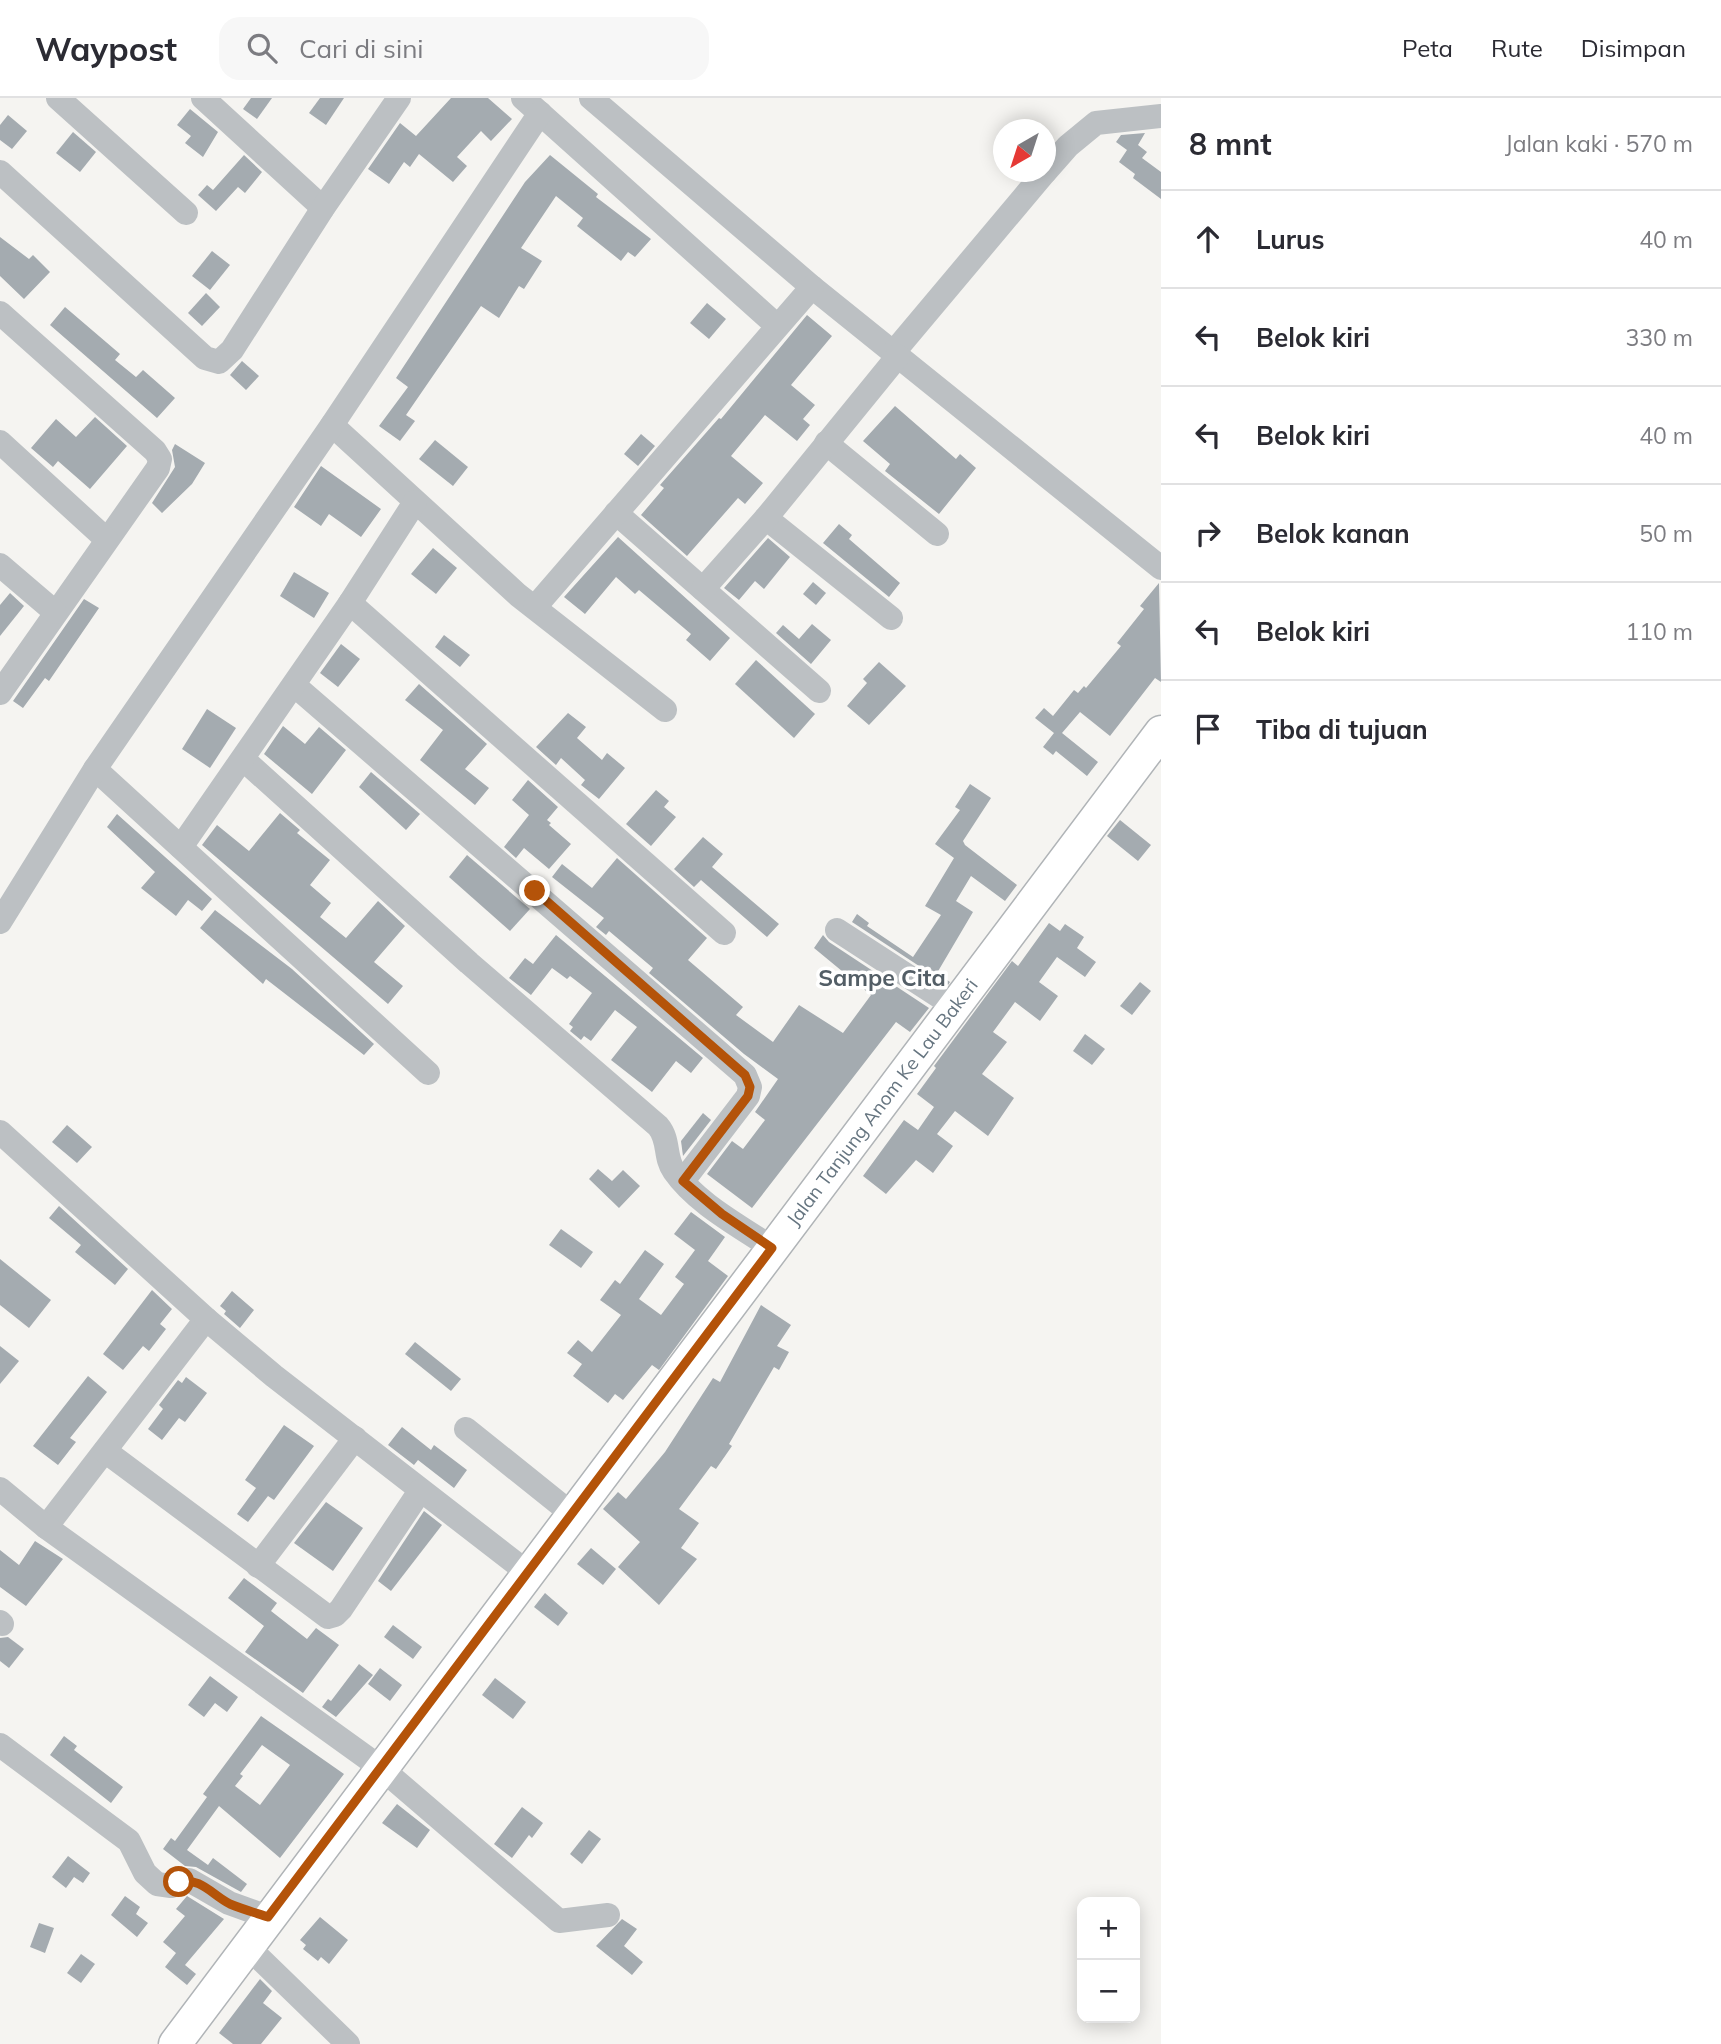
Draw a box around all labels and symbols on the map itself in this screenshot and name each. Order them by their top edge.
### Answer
north arrow [993,119,1056,182]
route end [519,875,550,906]
district label: Sampe Cita [818,963,946,992]
street label: Jalan Tanjung Anom Ke Lau Bakeri [781,974,983,1230]
route start [163,1866,194,1897]

